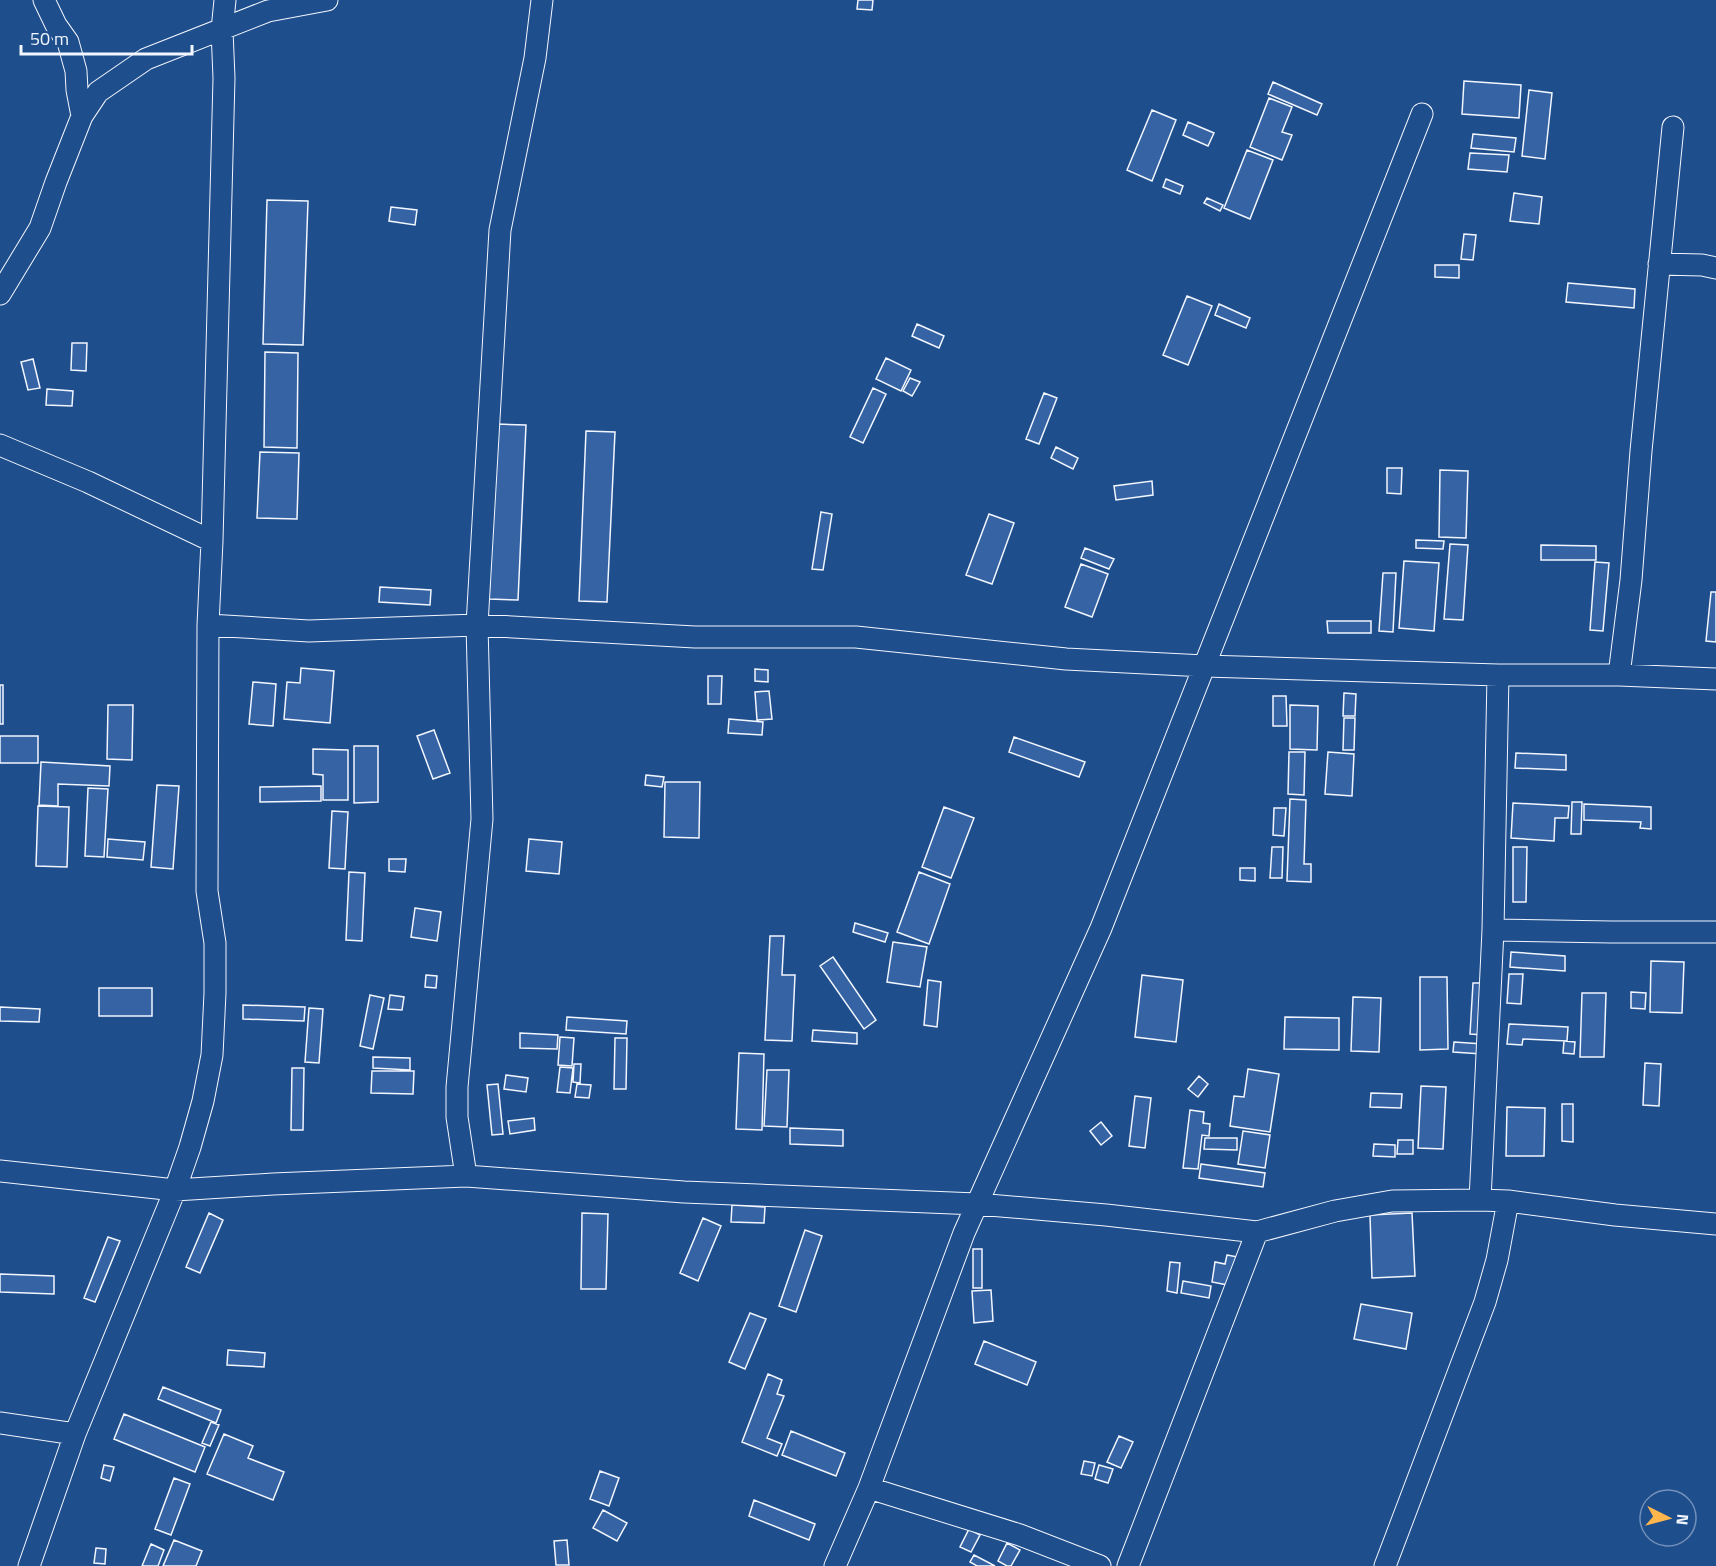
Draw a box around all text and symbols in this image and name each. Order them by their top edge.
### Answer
scale bar [21,18,192,56]
text: 50 m [30,25,69,52]
north arrow [1638,1488,1698,1548]
text: N [1670,1513,1695,1526]

